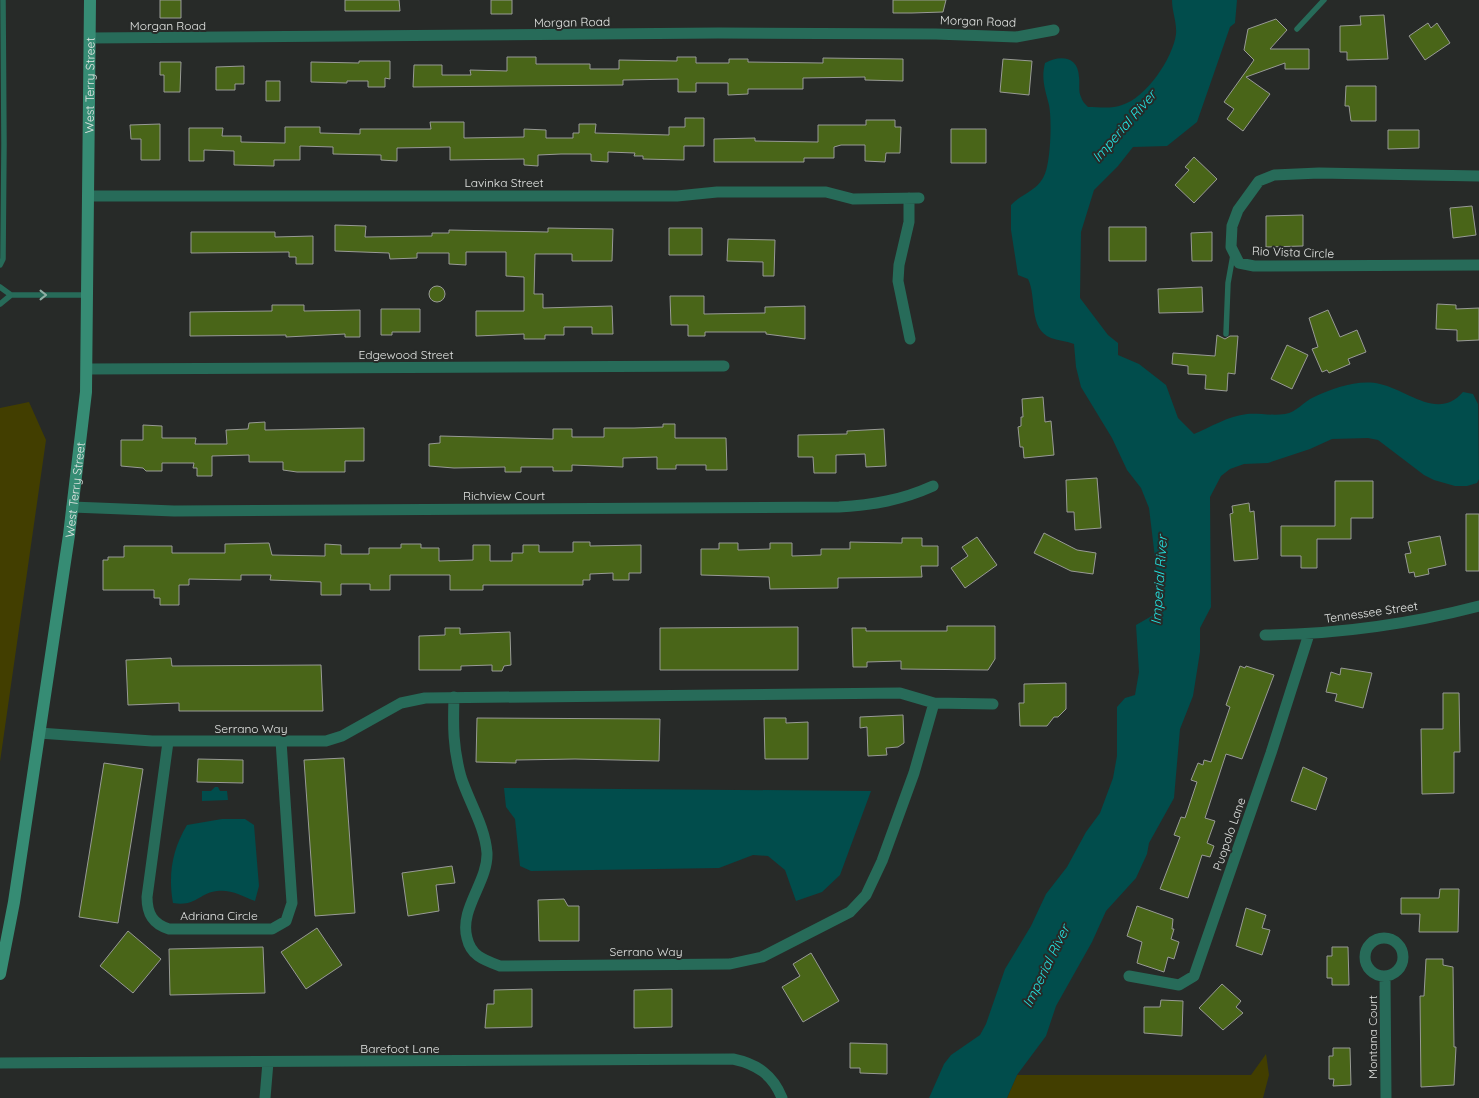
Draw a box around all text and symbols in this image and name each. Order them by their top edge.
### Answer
street label: Morgan Road [940,12,1016,30]
street label: Morgan Road [534,14,610,30]
street label: Morgan Road [130,18,206,33]
street label: West Terry Street [81,37,97,134]
water label: Imperial River [1088,85,1161,166]
street label: Lavinka Street [464,175,544,190]
street label: Rio Vista Circle [1252,243,1335,261]
one-way arrow [39,290,47,300]
street label: Edgewood Street [359,347,453,362]
street label: West Terry Street [61,441,87,538]
street label: Richview Court [463,488,545,503]
water label: Imperial River [1147,533,1171,625]
street label: Tennessee Street [1323,598,1419,626]
street label: Serrano Way [215,721,287,736]
street label: Puopolo Lane [1209,795,1249,872]
street label: Adriana Circle [180,908,258,923]
water label: Imperial River [1018,920,1074,1010]
street label: Serrano Way [610,944,682,959]
street label: Montana Court [1365,995,1380,1079]
street label: Barefoot Lane [360,1041,440,1056]

